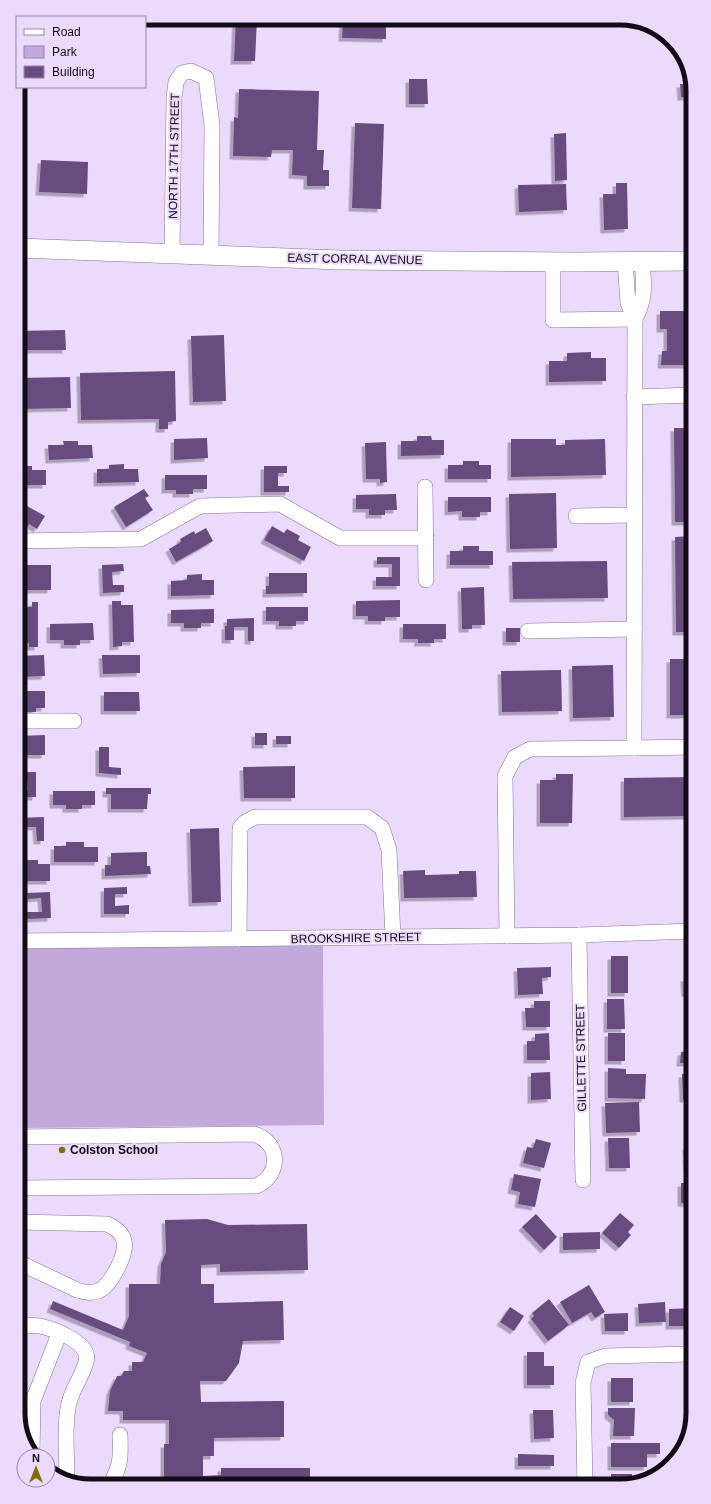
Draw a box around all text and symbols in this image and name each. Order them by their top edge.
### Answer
legend [16,16,146,88]
text: Road [52,25,81,39]
text: Park [52,45,78,59]
text: Building [52,65,95,79]
street label: NORTH 17TH STREET [166,92,182,219]
street label: EAST CORRAL AVENUE [287,251,423,267]
street label: BROOKSHIRE STREET [291,930,422,946]
street label: GILLETTE STREET [573,1004,589,1112]
place label: Colston School [70,1143,158,1157]
marker: Colston School [57,1145,67,1155]
north arrow [16,1448,56,1488]
text: N [32,1452,40,1464]

